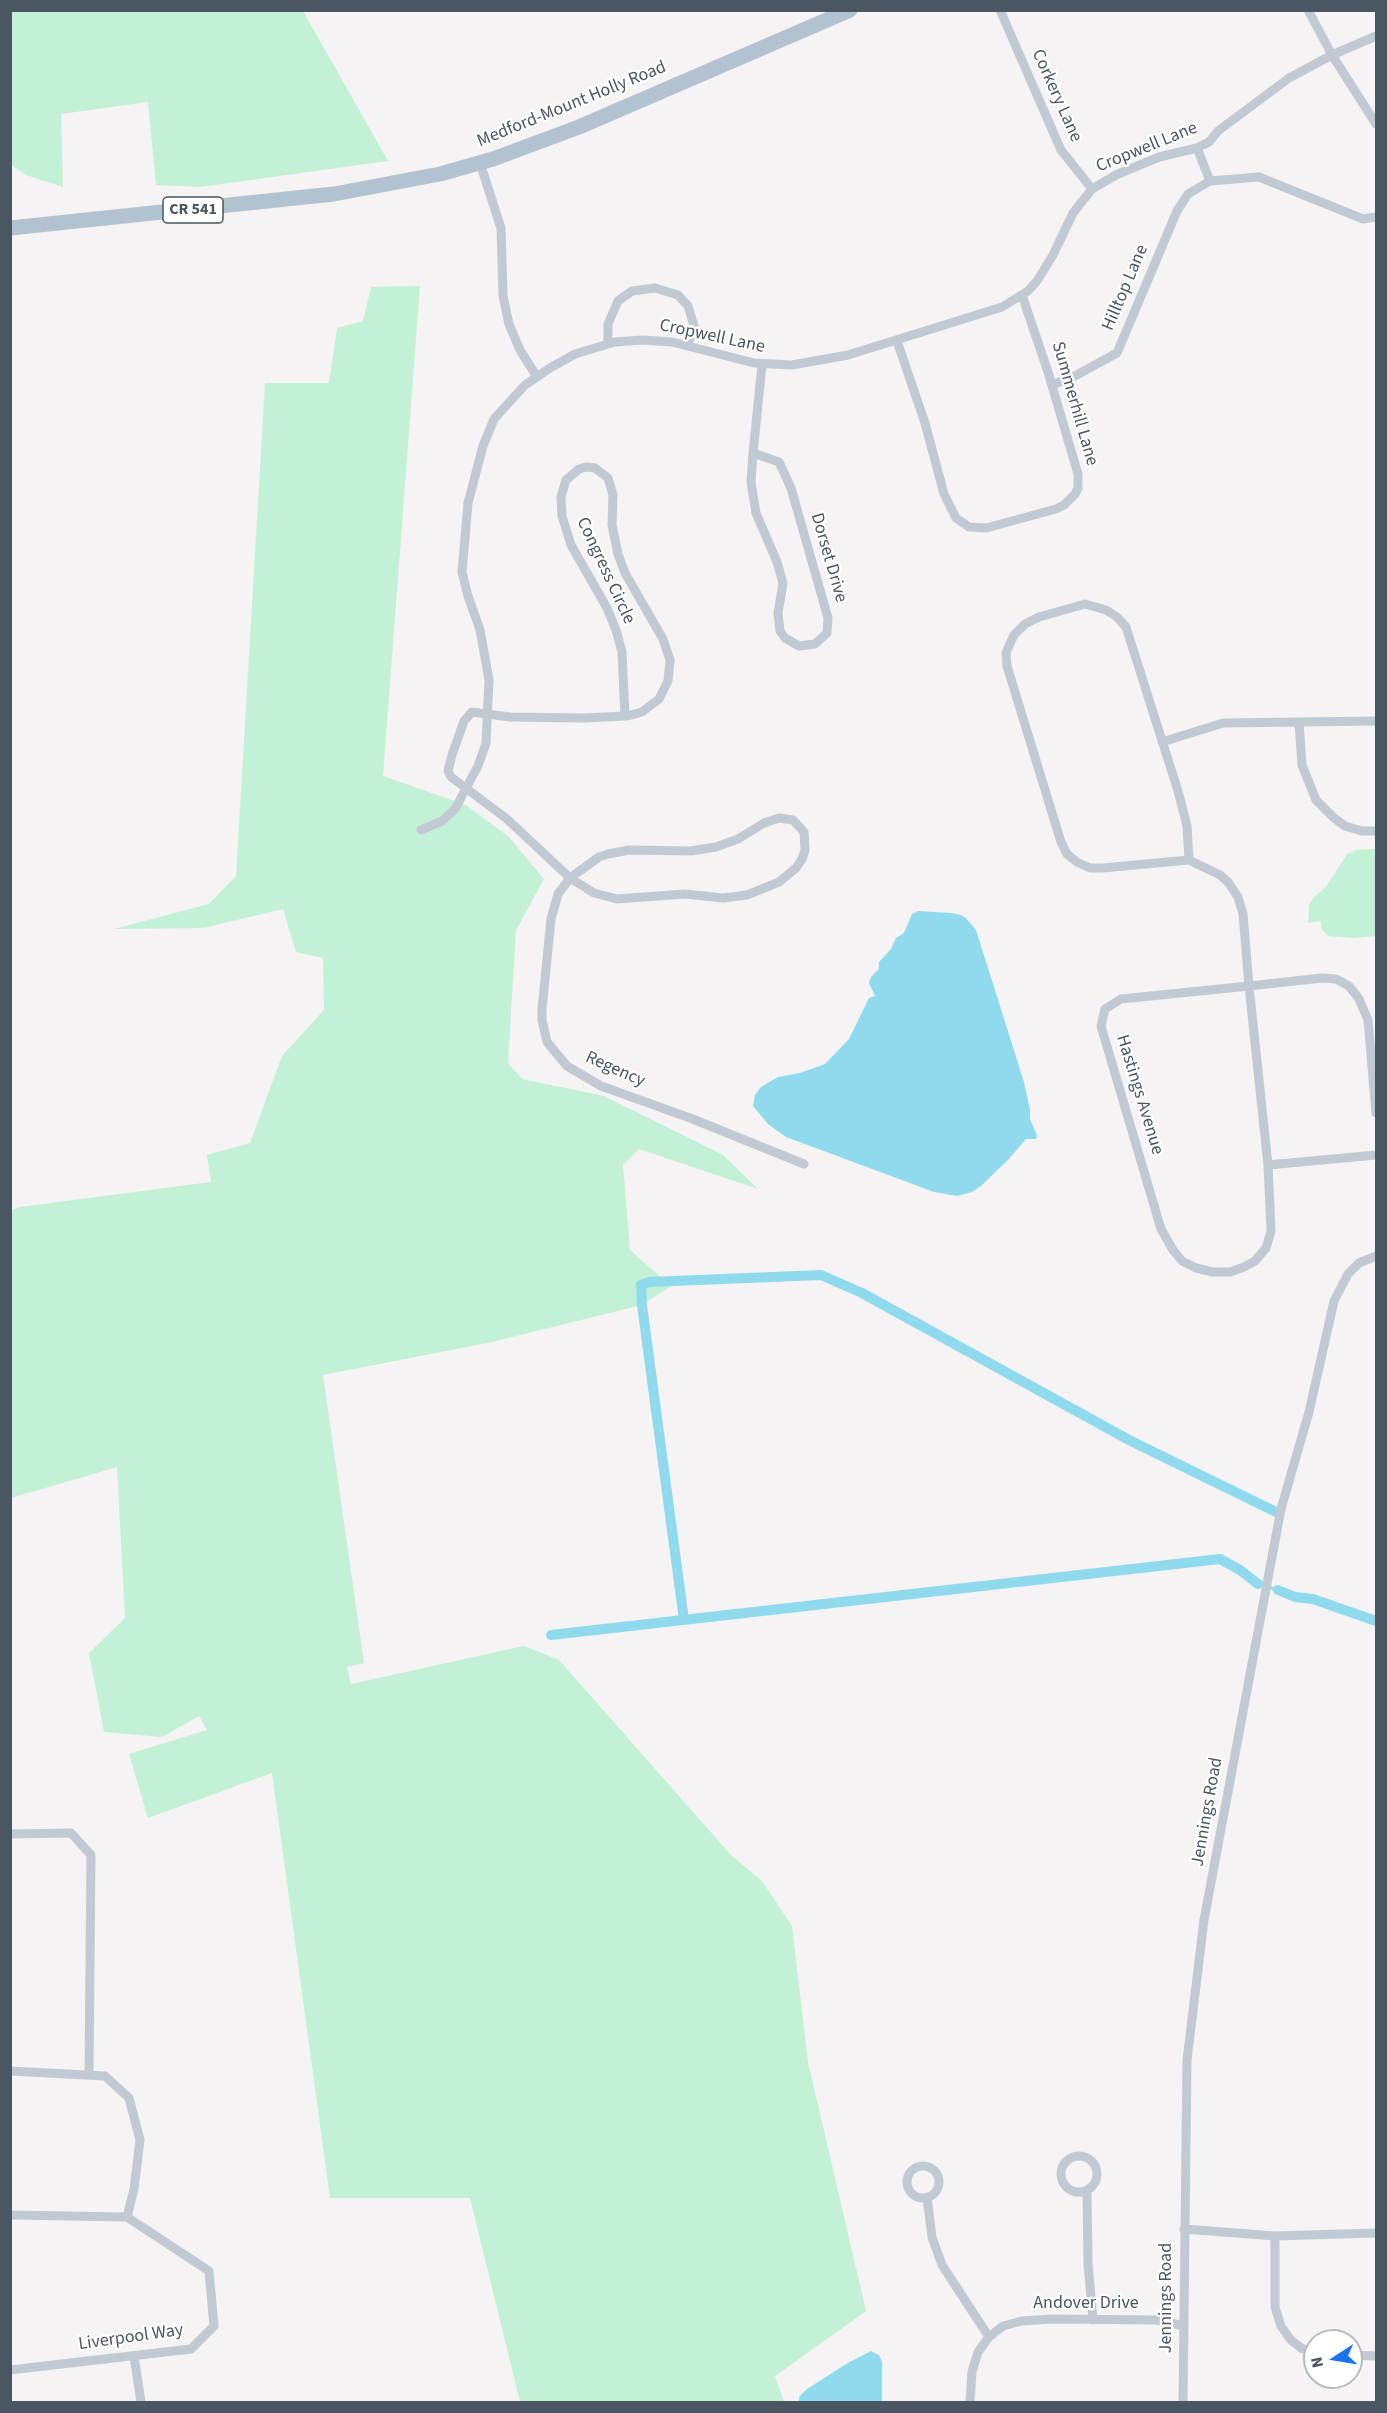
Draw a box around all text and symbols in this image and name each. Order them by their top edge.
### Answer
street label: Corkery Lane [1026,46,1086,146]
street label: Medford-Mount Holly Road [474,57,670,153]
street label: Cropwell Lane [1093,118,1201,178]
road number: CR 541 [163,197,223,223]
street label: Hilltop Lane [1098,242,1154,334]
street label: Cropwell Lane [657,315,767,359]
street label: Summerhill Lane [1046,339,1102,469]
street label: Dorset Drive [805,511,851,605]
street label: Congress Circle [571,514,639,628]
street label: Hastings Avenue [1111,1033,1167,1157]
street label: Regency [582,1047,648,1093]
street label: Jennings Road [1188,1756,1228,1868]
street label: Jennings Road [1156,2243,1178,2353]
street label: Andover Drive [1033,2293,1139,2315]
street label: Liverpool Way [77,2320,185,2356]
north arrow [1303,2329,1363,2389]
text: N [1305,2355,1329,2370]

